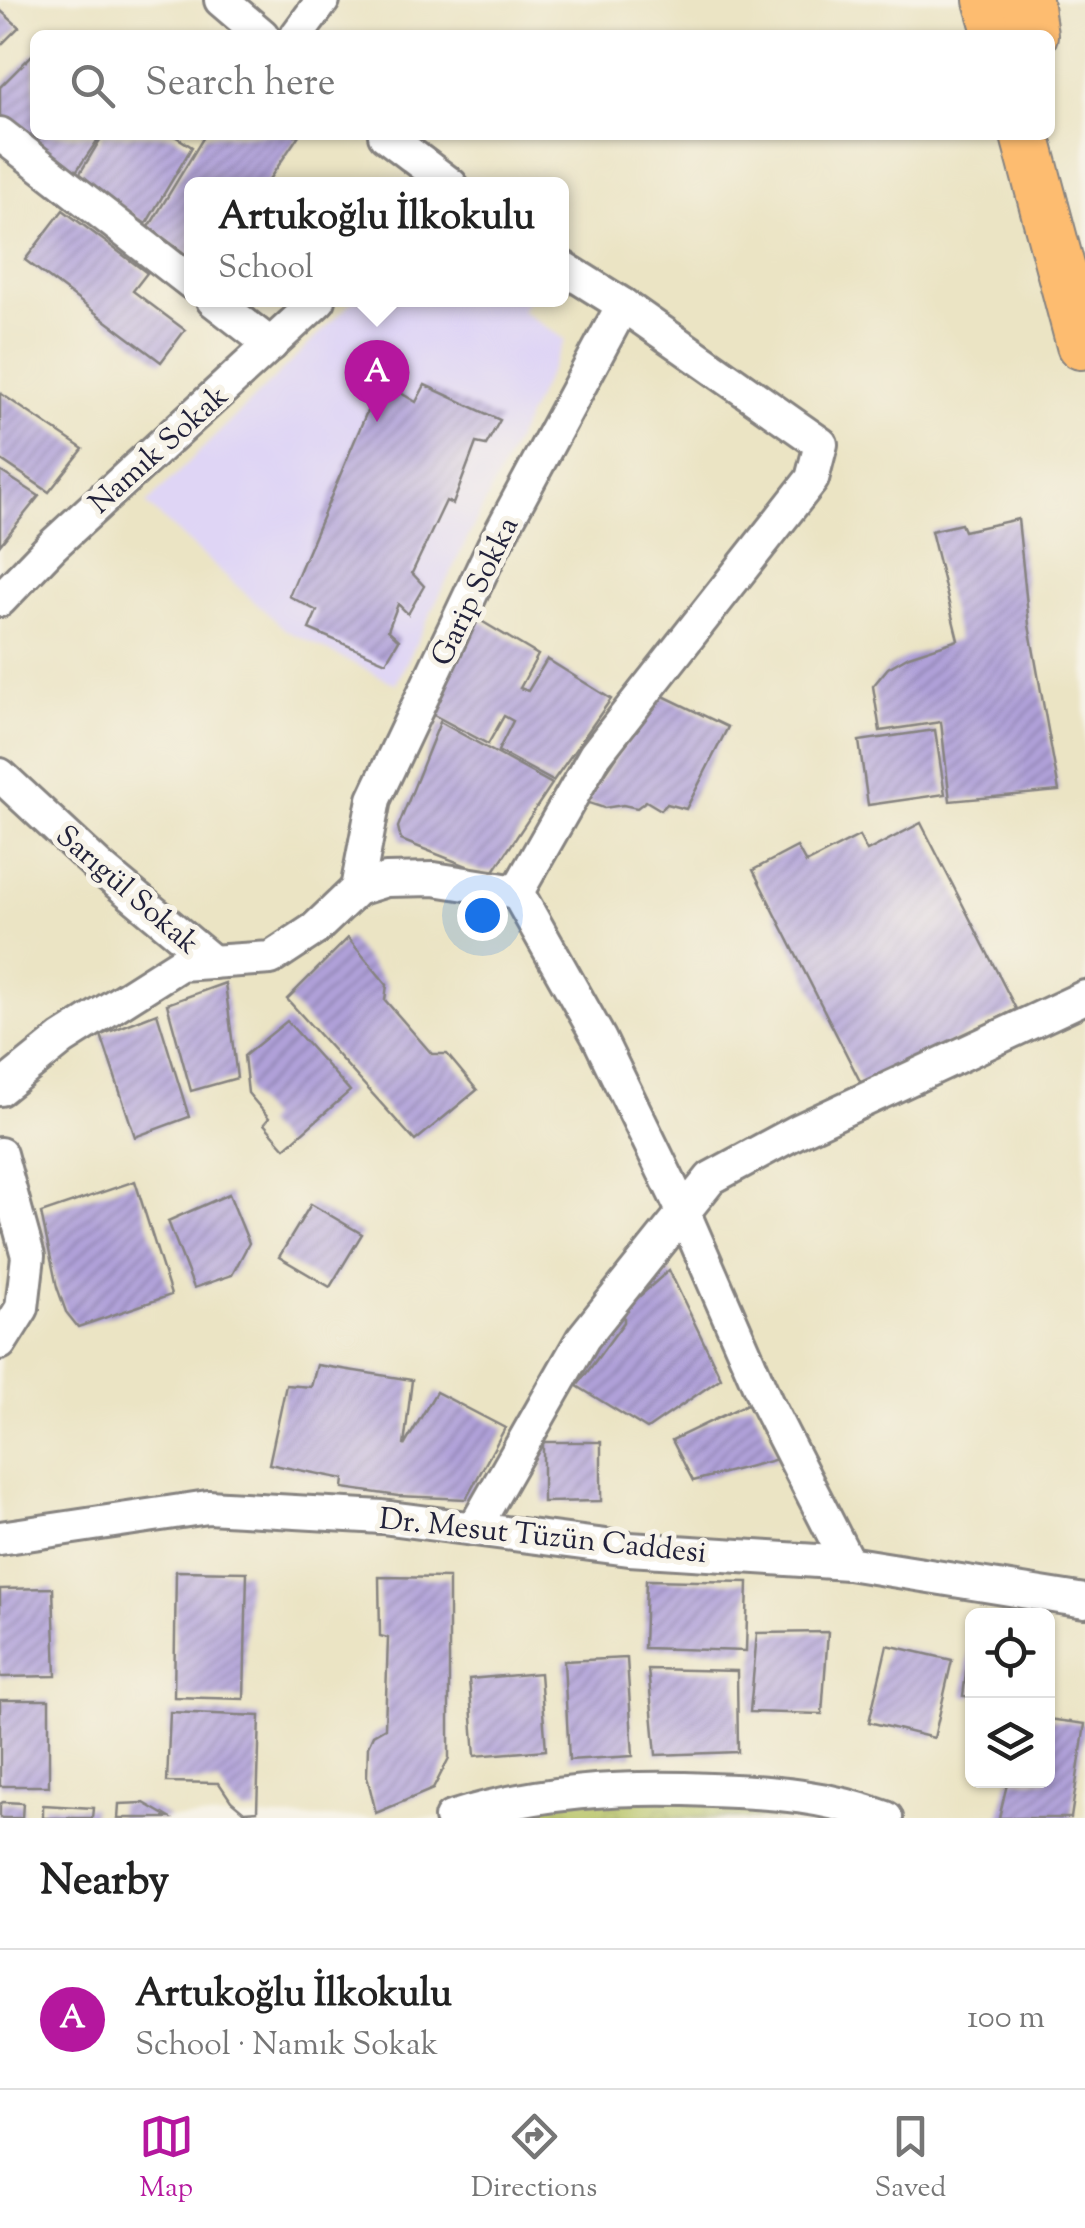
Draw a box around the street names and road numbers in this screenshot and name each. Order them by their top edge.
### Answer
street label: Namık Sokak [80,377,239,525]
street label: Garip Sokka [422,510,531,674]
street label: Sarıgül Sokak [45,816,208,966]
street label: Dr. Mesut Tüzün Caddesi [377,1499,708,1576]

